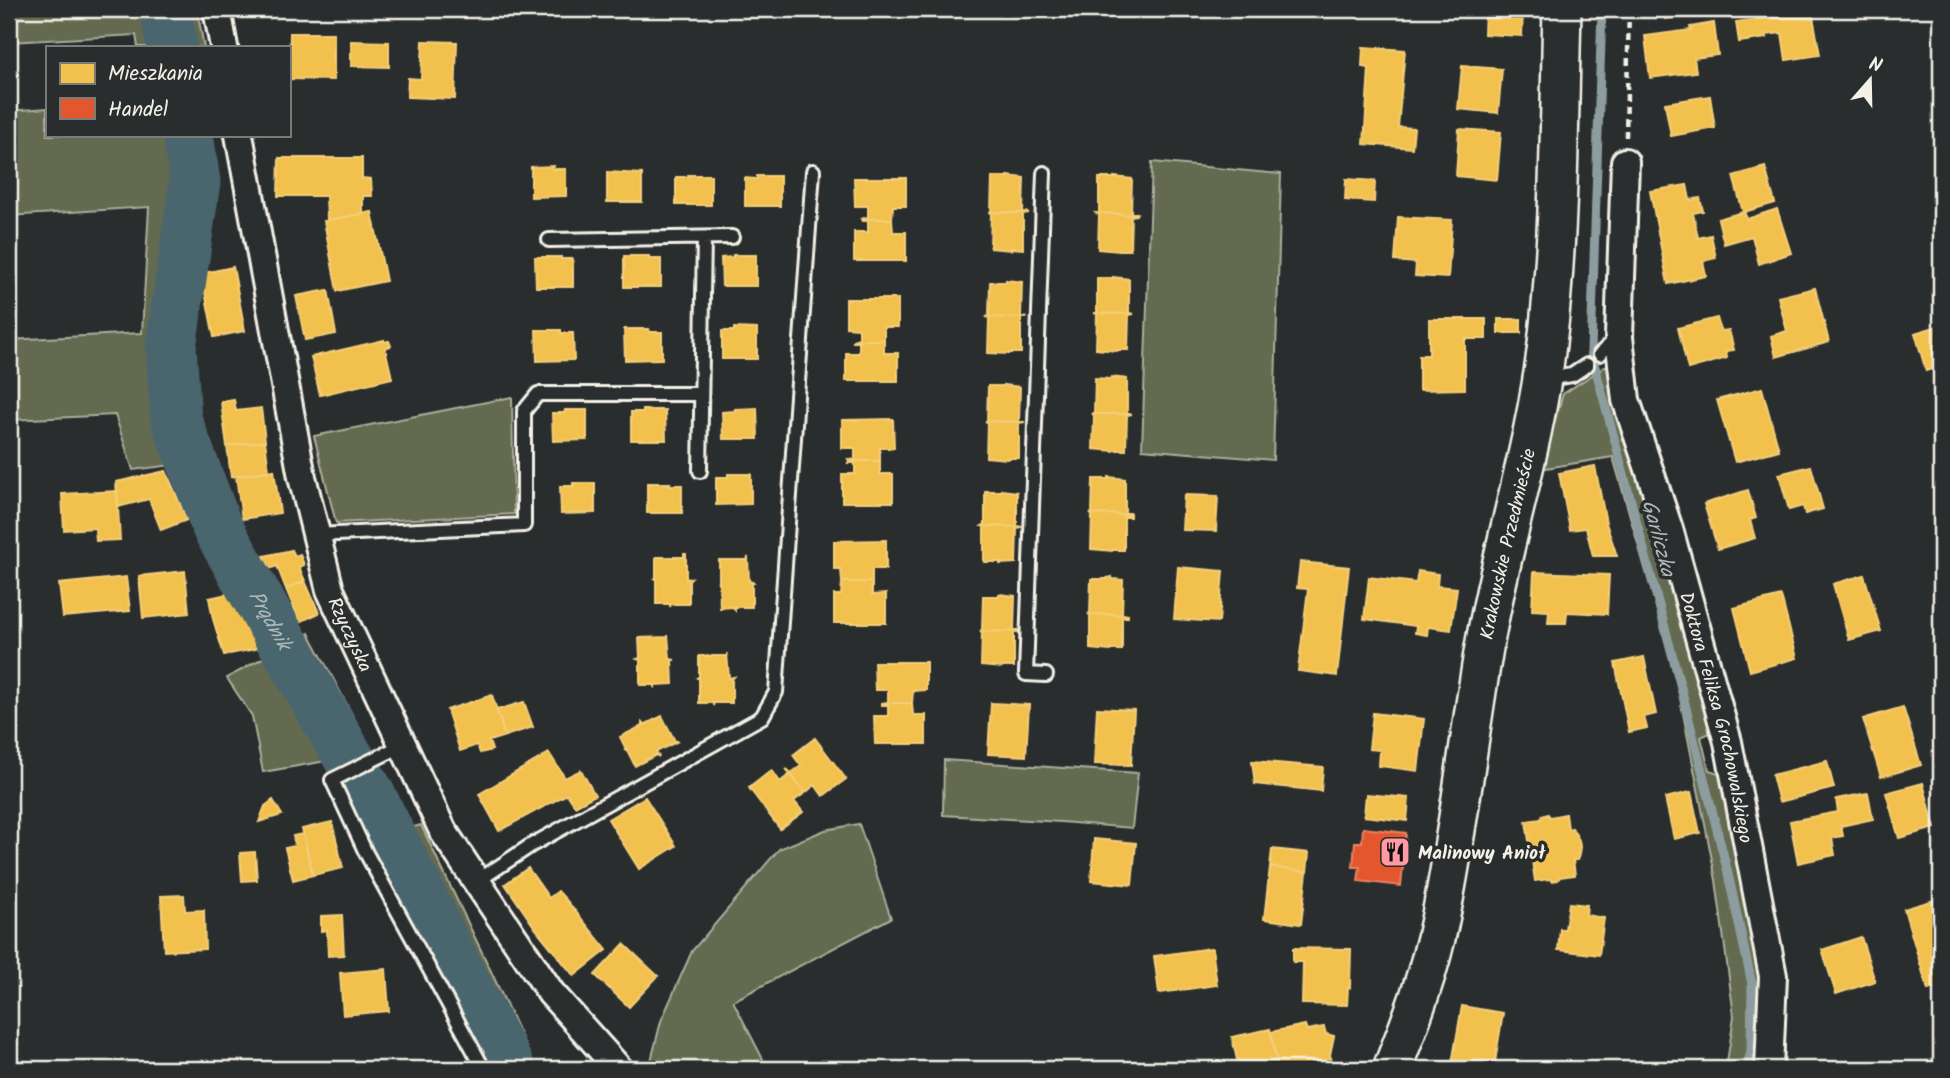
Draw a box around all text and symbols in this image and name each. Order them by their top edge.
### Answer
legend [46,46,290,136]
north arrow [1834,46,1904,116]
text: N [1864,50,1886,82]
text: Mieszkania [108,58,203,91]
text: Handel [108,94,168,127]
street label: Krakowskie Przedmieście [1473,445,1545,642]
water label: Garliczka [1632,496,1684,581]
water label: Prądnik [238,584,301,660]
street label: Doktora Feliksa Grochowalskiego [1670,589,1760,846]
street label: Rzyczyska [318,592,380,678]
restaurant icon: Malinowy Anioł [1378,835,1412,869]
place label: Malinowy Anioł [1418,839,1546,869]

